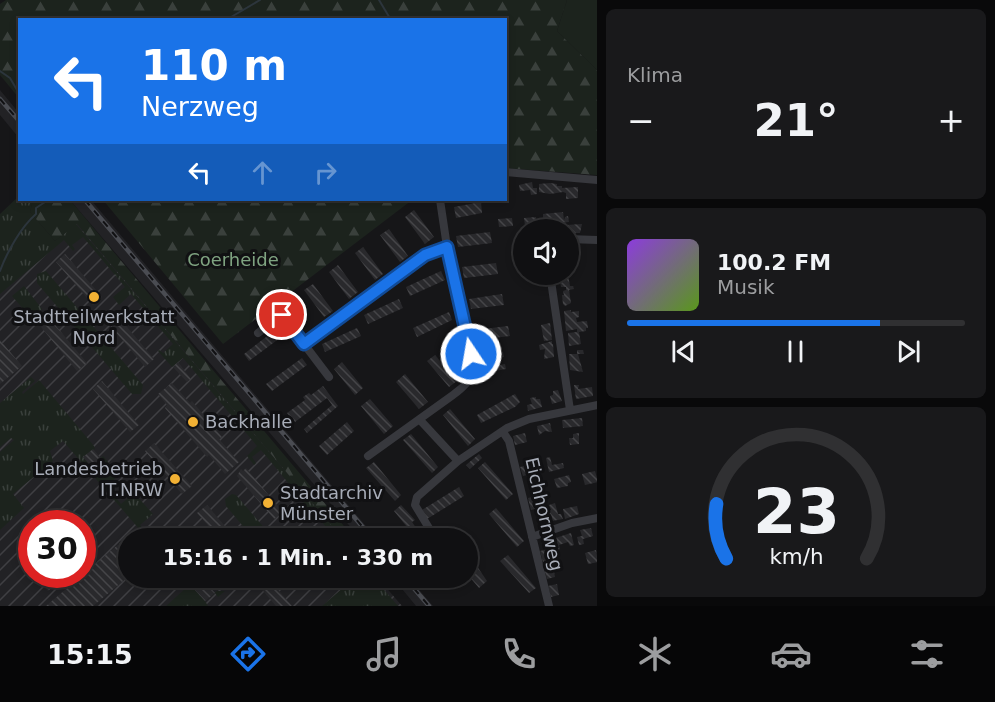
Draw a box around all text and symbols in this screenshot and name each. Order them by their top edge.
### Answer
text: 110 m [141,41,287,90]
icon: left [42,42,120,120]
text: Klima [627,63,683,87]
text: Nerzweg [141,91,259,122]
text: 21° [753,94,839,147]
text: − [627,101,655,140]
text: + [937,101,965,140]
icon: left [183,156,216,189]
icon: ahead [246,156,279,189]
icon: right [309,156,342,189]
map controls [513,219,579,285]
button: sound [513,219,579,285]
park label: Coerheide [187,249,279,270]
text: 100.2 FM [717,250,831,275]
text: Musik [717,275,775,299]
pin [256,289,307,340]
marker: Stadtteilwerkstatt Nord [87,290,101,304]
icon: arrive [265,298,298,331]
place label: Stadtteilwerkstatt Nord [13,306,175,348]
position arrow [439,322,503,386]
icon: previous [667,335,700,368]
icon: pause [779,335,812,368]
icon: next [892,335,925,368]
place label: Backhalle [205,411,292,432]
marker: Backhalle [186,415,200,429]
street label: Eichhornweg [521,455,568,573]
place label: Landesbetrieb IT.NRW [34,458,163,500]
marker: Landesbetrieb IT.NRW [168,472,182,486]
text: 23 [753,475,839,548]
place label: Stadtarchiv Münster [280,482,383,524]
marker: Stadtarchiv Münster [261,496,275,510]
speed limit sign: 30 [18,510,96,588]
text: km/h [769,544,823,569]
text: 15:16 · 1 Min. · 330 m [163,545,433,570]
icon: directions [227,633,269,675]
icon: music [363,633,405,675]
icon: phone [498,633,540,675]
icon: climate [634,633,676,675]
icon: car [770,633,812,675]
icon: filters [906,633,948,675]
text: 15:15 [47,639,133,670]

